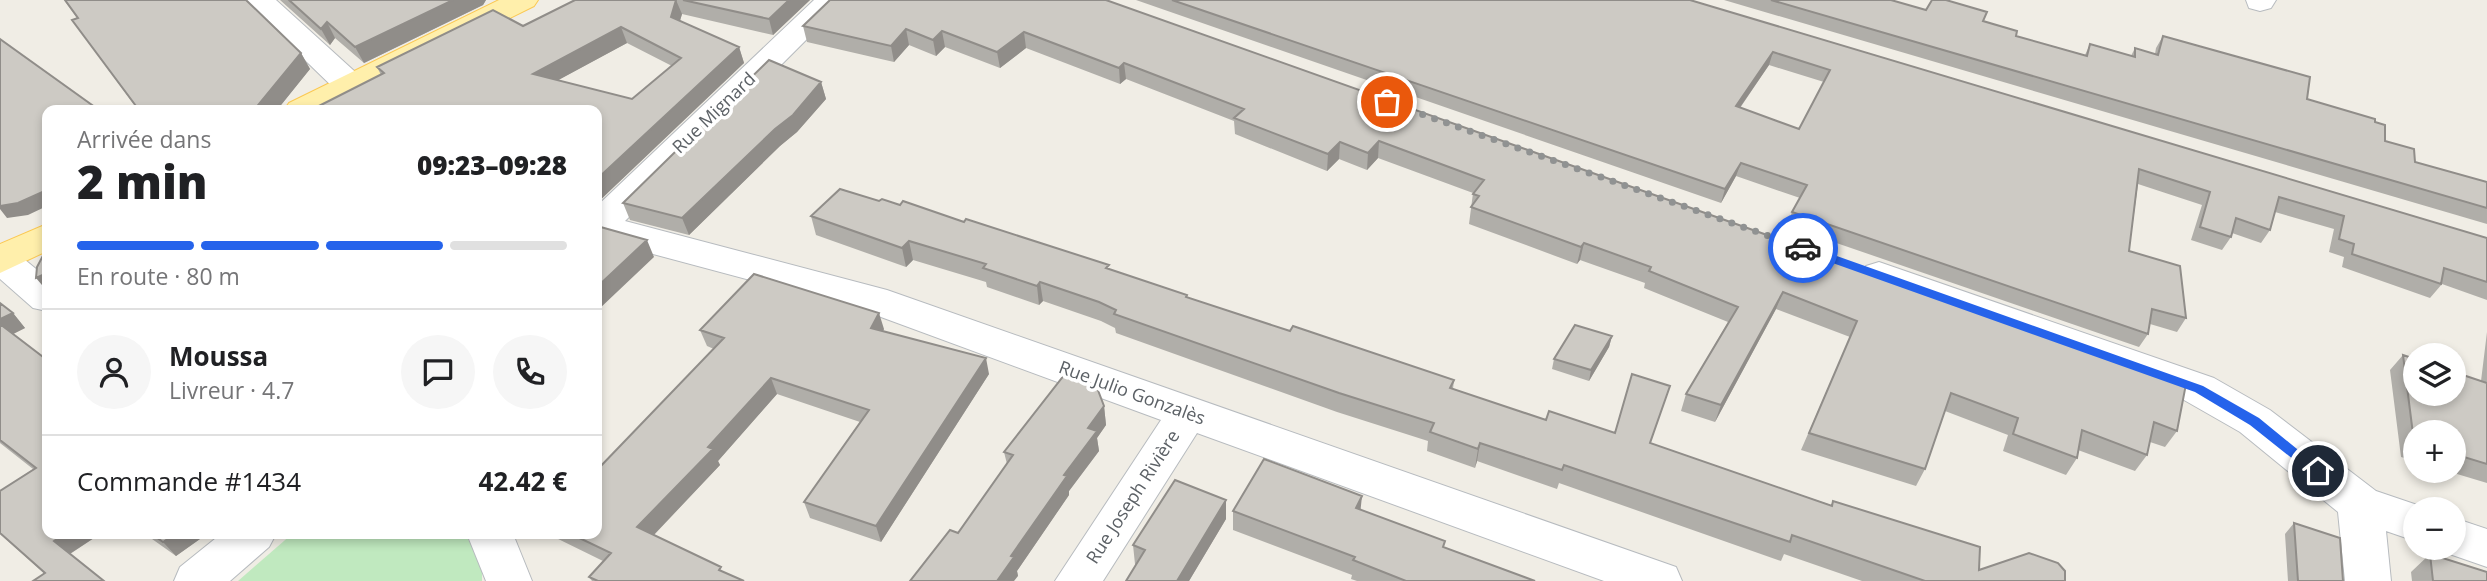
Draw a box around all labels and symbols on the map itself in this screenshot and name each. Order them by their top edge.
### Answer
street label: Rue Mignard [667,67,760,158]
pin [1357,72,1417,132]
courier [1768,213,1838,283]
street label: Rue Julio Gonzalès [1056,354,1209,430]
street label: Rue Joseph Rivière [1080,425,1184,568]
pin [2288,441,2348,501]

